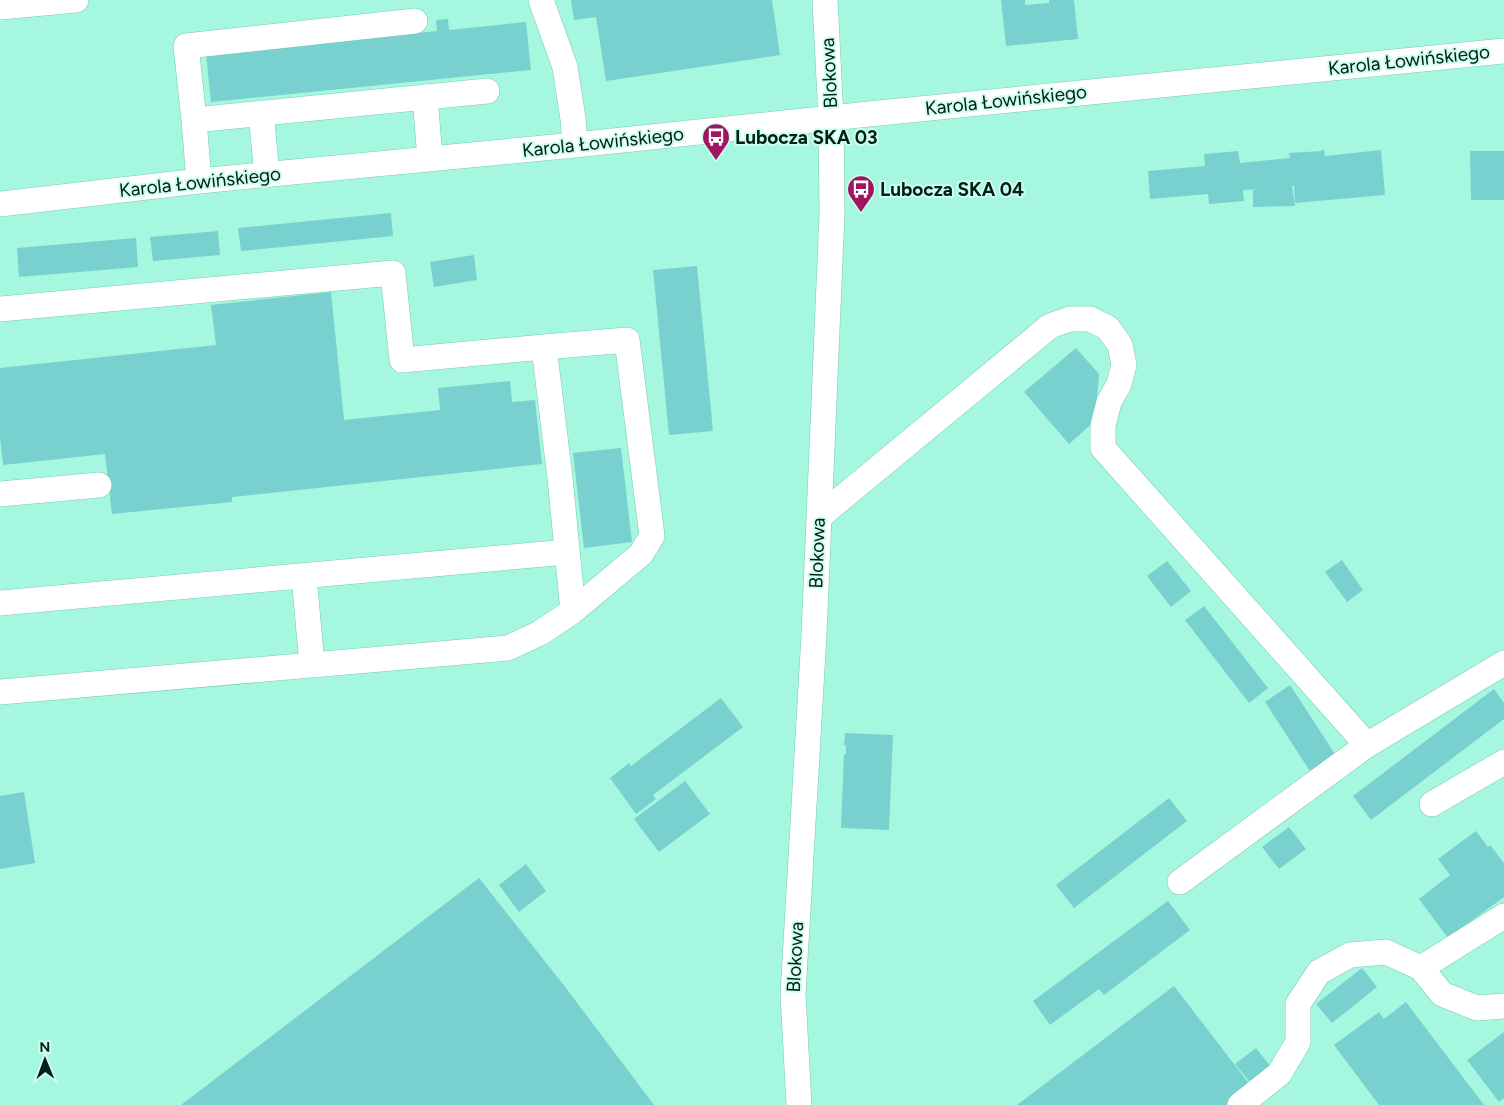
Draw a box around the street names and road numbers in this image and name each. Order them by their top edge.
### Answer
street label: Blokowa [816,37,842,109]
street label: Karola Łowińskiego [1327,40,1491,80]
street label: Karola Łowińskiego [924,80,1088,120]
street label: Karola Łowińskiego [521,122,685,162]
street label: Karola Łowińskiego [118,162,282,202]
street label: Blokowa [804,517,830,589]
street label: Blokowa [782,921,808,993]

